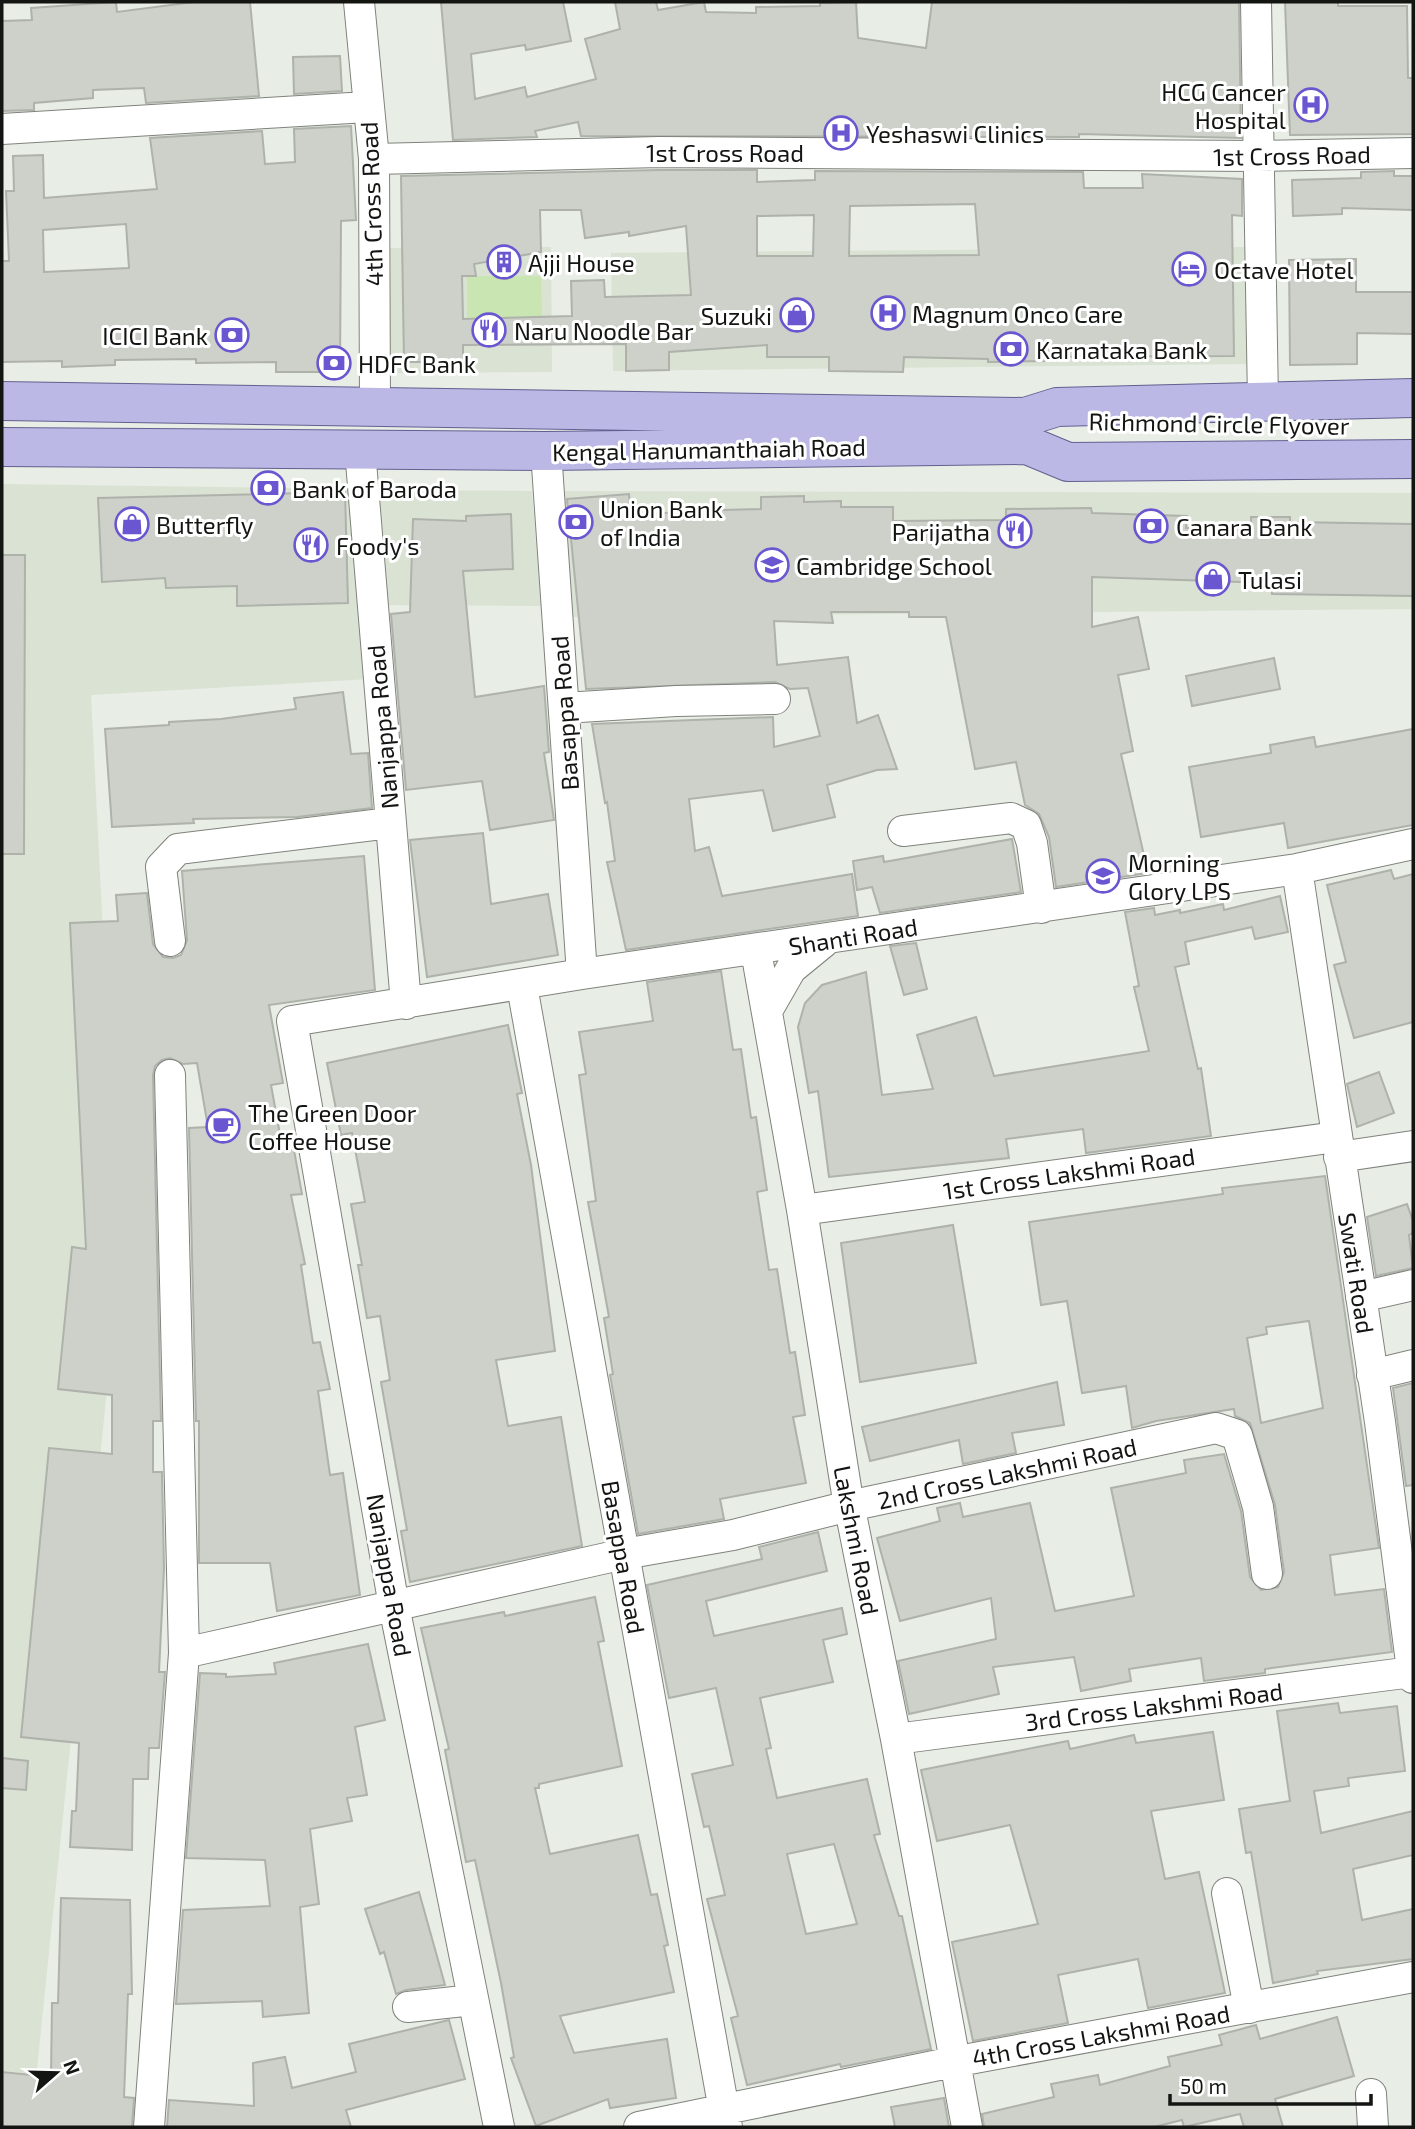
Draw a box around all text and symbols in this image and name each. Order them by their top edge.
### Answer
place label: HCG Cancer Hospital [1161,77,1286,134]
hospital icon: HCG Cancer Hospital [1292,86,1330,124]
hospital icon: Yeshaswi Clinics [822,114,860,152]
place label: Yeshaswi Clinics [866,119,1044,148]
street label: 4th Cross Road [354,121,388,287]
street label: 1st Cross Road [646,138,804,167]
street label: 1st Cross Road [1213,139,1371,171]
building icon: Ajji House [485,243,523,281]
place label: Ajji House [528,248,635,277]
hotel icon: Octave Hotel [1170,250,1208,288]
place label: Octave Hotel [1214,255,1354,284]
hospital icon: Magnum Onco Care [869,294,907,332]
shop icon: Suzuki [778,296,816,334]
place label: Magnum Onco Care [912,299,1123,328]
place label: Suzuki [701,301,772,330]
restaurant icon: Naru Noodle Bar [470,311,508,349]
bank icon: ICICI Bank [213,316,251,354]
place label: Naru Noodle Bar [514,316,694,345]
place label: ICICI Bank [102,321,208,350]
bank icon: Karnataka Bank [992,330,1030,368]
place label: Karnataka Bank [1036,335,1207,364]
bank icon: HDFC Bank [315,344,353,382]
place label: HDFC Bank [358,349,476,378]
street label: Richmond Circle Flyover [1088,406,1350,440]
street label: Kengal Hanumanthaiah Road [552,432,866,466]
bank icon: Bank of Baroda [249,469,287,507]
place label: Bank of Baroda [292,474,457,503]
place label: Union Bank of India [600,494,723,551]
bank icon: Union Bank of India [557,503,595,541]
shop icon: Butterfly [113,505,151,543]
bank icon: Canara Bank [1132,507,1170,545]
place label: Butterfly [156,510,254,539]
restaurant icon: Parijatha [996,512,1034,550]
place label: Canara Bank [1176,512,1312,541]
place label: Parijatha [892,517,990,546]
restaurant icon: Foody's [292,526,330,564]
place label: Foody's [336,531,419,560]
school or university icon: Cambridge School [753,546,791,584]
place label: Cambridge School [796,551,992,580]
shop icon: Tulasi [1194,560,1232,598]
place label: Tulasi [1238,565,1302,594]
street label: Basappa Road [544,635,584,791]
street label: Nanjappa Road [360,644,404,810]
place label: Morning Glory LPS [1128,848,1231,905]
school or university icon: Morning Glory LPS [1084,857,1122,895]
street label: Shanti Road [786,911,920,961]
place label: The Green Door Coffee House [248,1098,417,1155]
cafe icon: The Green Door Coffee House [204,1107,242,1145]
street label: 1st Cross Lakshmi Road [941,1141,1197,1205]
street label: Swati Road [1333,1211,1381,1335]
street label: 2nd Cross Lakshmi Road [875,1431,1139,1515]
street label: Lakshmi Road [828,1463,886,1617]
street label: Basappa Road [596,1478,652,1636]
street label: Nanjappa Road [361,1491,419,1659]
street label: 3rd Cross Lakshmi Road [1023,1676,1285,1736]
street label: 4th Cross Lakshmi Road [970,1998,1232,2072]
north arrow [21,2038,91,2108]
text: N [59,2057,86,2077]
scale bar [1170,2062,1371,2106]
text: 50 m [1180,2073,1227,2098]

